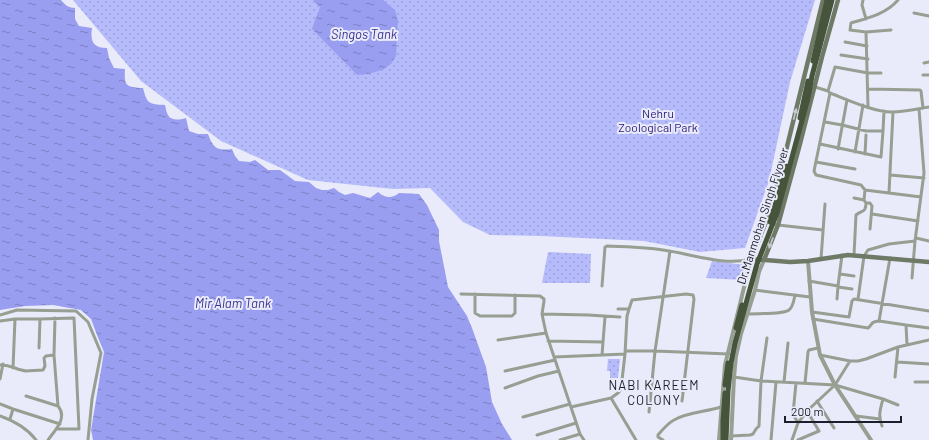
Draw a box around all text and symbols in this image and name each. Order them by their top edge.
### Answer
water label: Singos Tank [331,26,398,42]
park label: Nehru Zoological Park [618,106,698,134]
one-way arrow [792,108,798,120]
street label: Dr.Manmohan Singh Flyover [733,145,791,286]
one-way arrow [768,237,774,248]
water label: Mir Alam Tank [195,295,272,311]
district label: NABI KAREEM COLONY [609,377,699,408]
scale bar [785,398,901,424]
text: 200 m [791,404,823,418]

